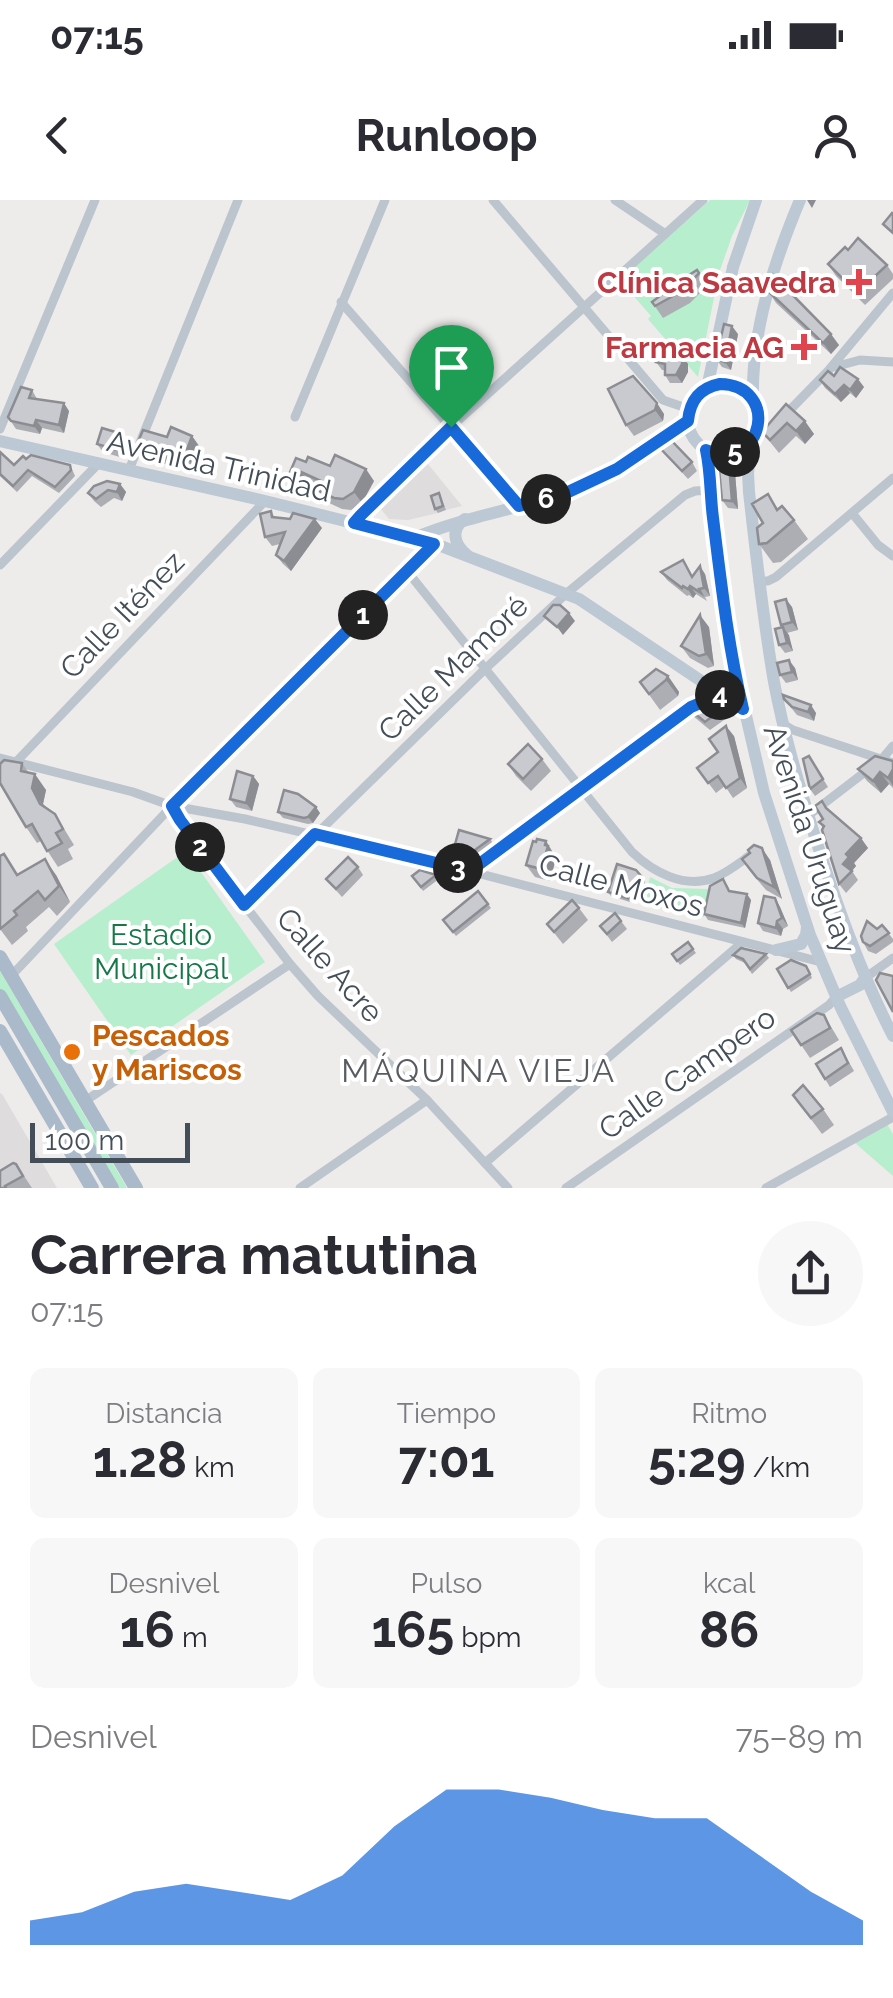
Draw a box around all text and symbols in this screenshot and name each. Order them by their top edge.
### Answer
text: 07:15 [50,13,144,58]
icon: back [30,108,85,163]
icon: person [808,108,863,163]
text: Runloop [356,109,537,162]
place label: Clínica Saavedra [597,265,836,300]
marker: Clínica Saavedra [846,269,872,295]
pin [409,325,494,428]
place label: Farmacia AG [605,330,784,365]
marker: Farmacia AG [793,336,815,358]
icon: arrive [424,340,479,395]
street label: Avenida Trinidad [104,423,334,509]
pin: 5 [710,427,760,477]
text: 5 [727,435,743,468]
pin: 6 [521,474,571,524]
text: 6 [538,482,555,515]
street label: Calle Iténez [53,544,191,686]
street label: Calle Mamoré [371,588,535,748]
pin: 1 [338,590,388,640]
text: 1 [356,598,370,631]
pin: 4 [695,670,745,720]
text: 4 [712,678,728,711]
street label: Avenida Uruguay [757,720,863,958]
pin: 2 [175,822,225,872]
text: 2 [192,830,208,863]
pin: 3 [433,843,483,893]
street label: Calle Moxos [535,846,707,924]
text: 3 [450,851,466,884]
street label: Calle Acre [270,901,390,1029]
park label: Estadio Municipal [94,917,229,986]
street label: Calle Campero [592,999,782,1147]
place label: Pescados y Mariscos [92,1018,242,1087]
marker: Pescados y Mariscos [61,1041,83,1063]
district label: MÁQUINA VIEJA [341,1052,617,1089]
scale bar [30,1118,190,1163]
text: 100 m [45,1124,124,1157]
button: share [758,1221,863,1326]
text: Carrera matutina [30,1222,478,1287]
text: 07:15 [30,1292,104,1329]
text: Distancia [105,1397,223,1430]
text: Tiempo [397,1397,496,1430]
text: Ritmo [691,1397,767,1430]
text: 1.28 [93,1430,187,1489]
text: 7:01 [399,1430,494,1489]
text: 5:29 [648,1430,746,1489]
text: km [187,1451,235,1484]
text: /km [746,1451,810,1484]
text: Desnivel [108,1567,219,1600]
text: Pulso [411,1567,482,1600]
text: kcal [703,1567,755,1600]
text: 16 [120,1600,175,1659]
text: 165 [371,1600,454,1659]
text: 86 [699,1600,759,1659]
text: m [175,1621,208,1654]
text: bpm [454,1621,522,1654]
text: Desnivel [30,1718,157,1755]
text: 75–89 m [736,1718,863,1755]

